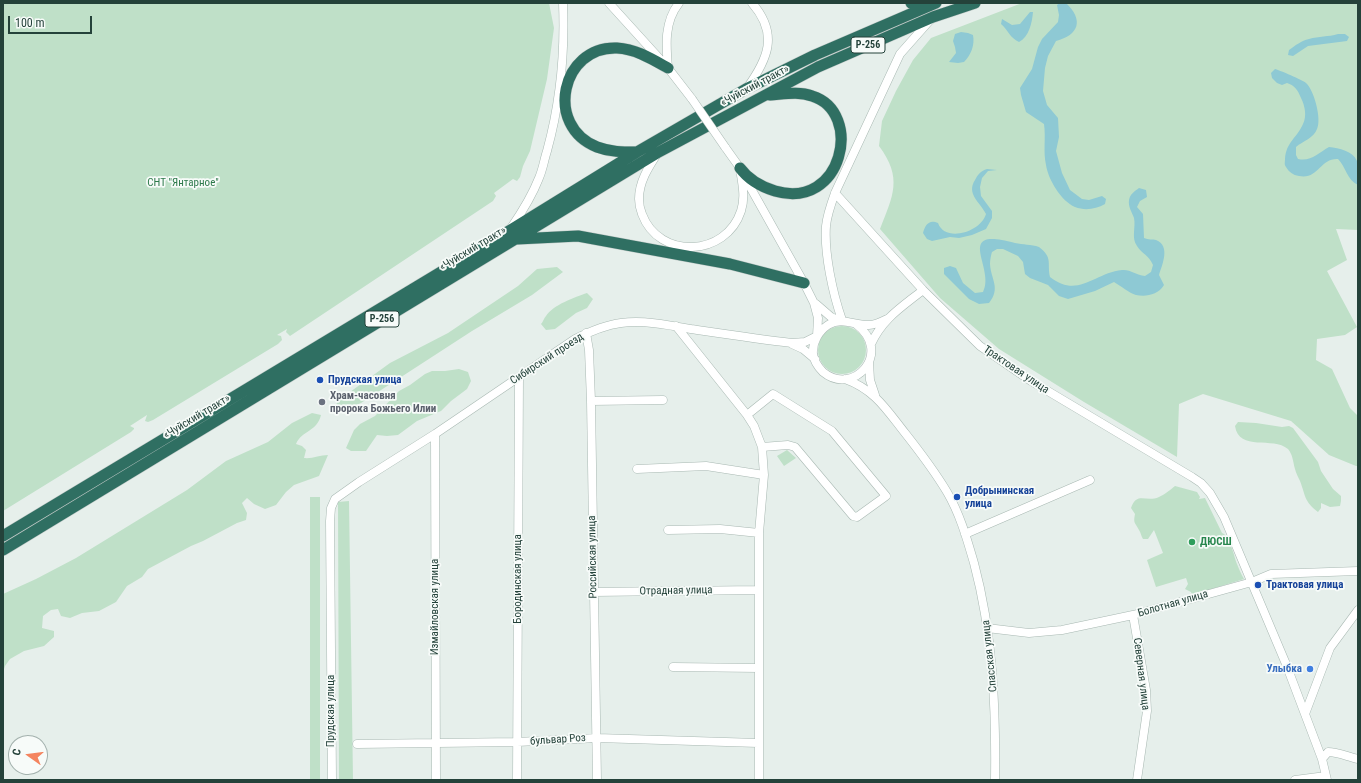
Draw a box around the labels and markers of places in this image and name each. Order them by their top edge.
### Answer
place label: Прудская улица [328,373,402,387]
marker: Прудская улица [315,375,325,385]
place label: Храм-часовня пророка Божьего Илии [330,389,436,415]
marker: Храм-часовня пророка Божьего Илии [317,397,327,407]
place label: Добрынинская улица [965,484,1034,510]
marker: Добрынинская улица [952,492,962,502]
place label: ДЮСШ [1200,535,1232,549]
marker: ДЮСШ [1187,537,1197,547]
place label: Трактовая улица [1266,578,1343,592]
marker: Трактовая улица [1253,580,1263,590]
place label: Улыбка [1267,662,1302,676]
marker: Улыбка [1305,664,1315,674]

